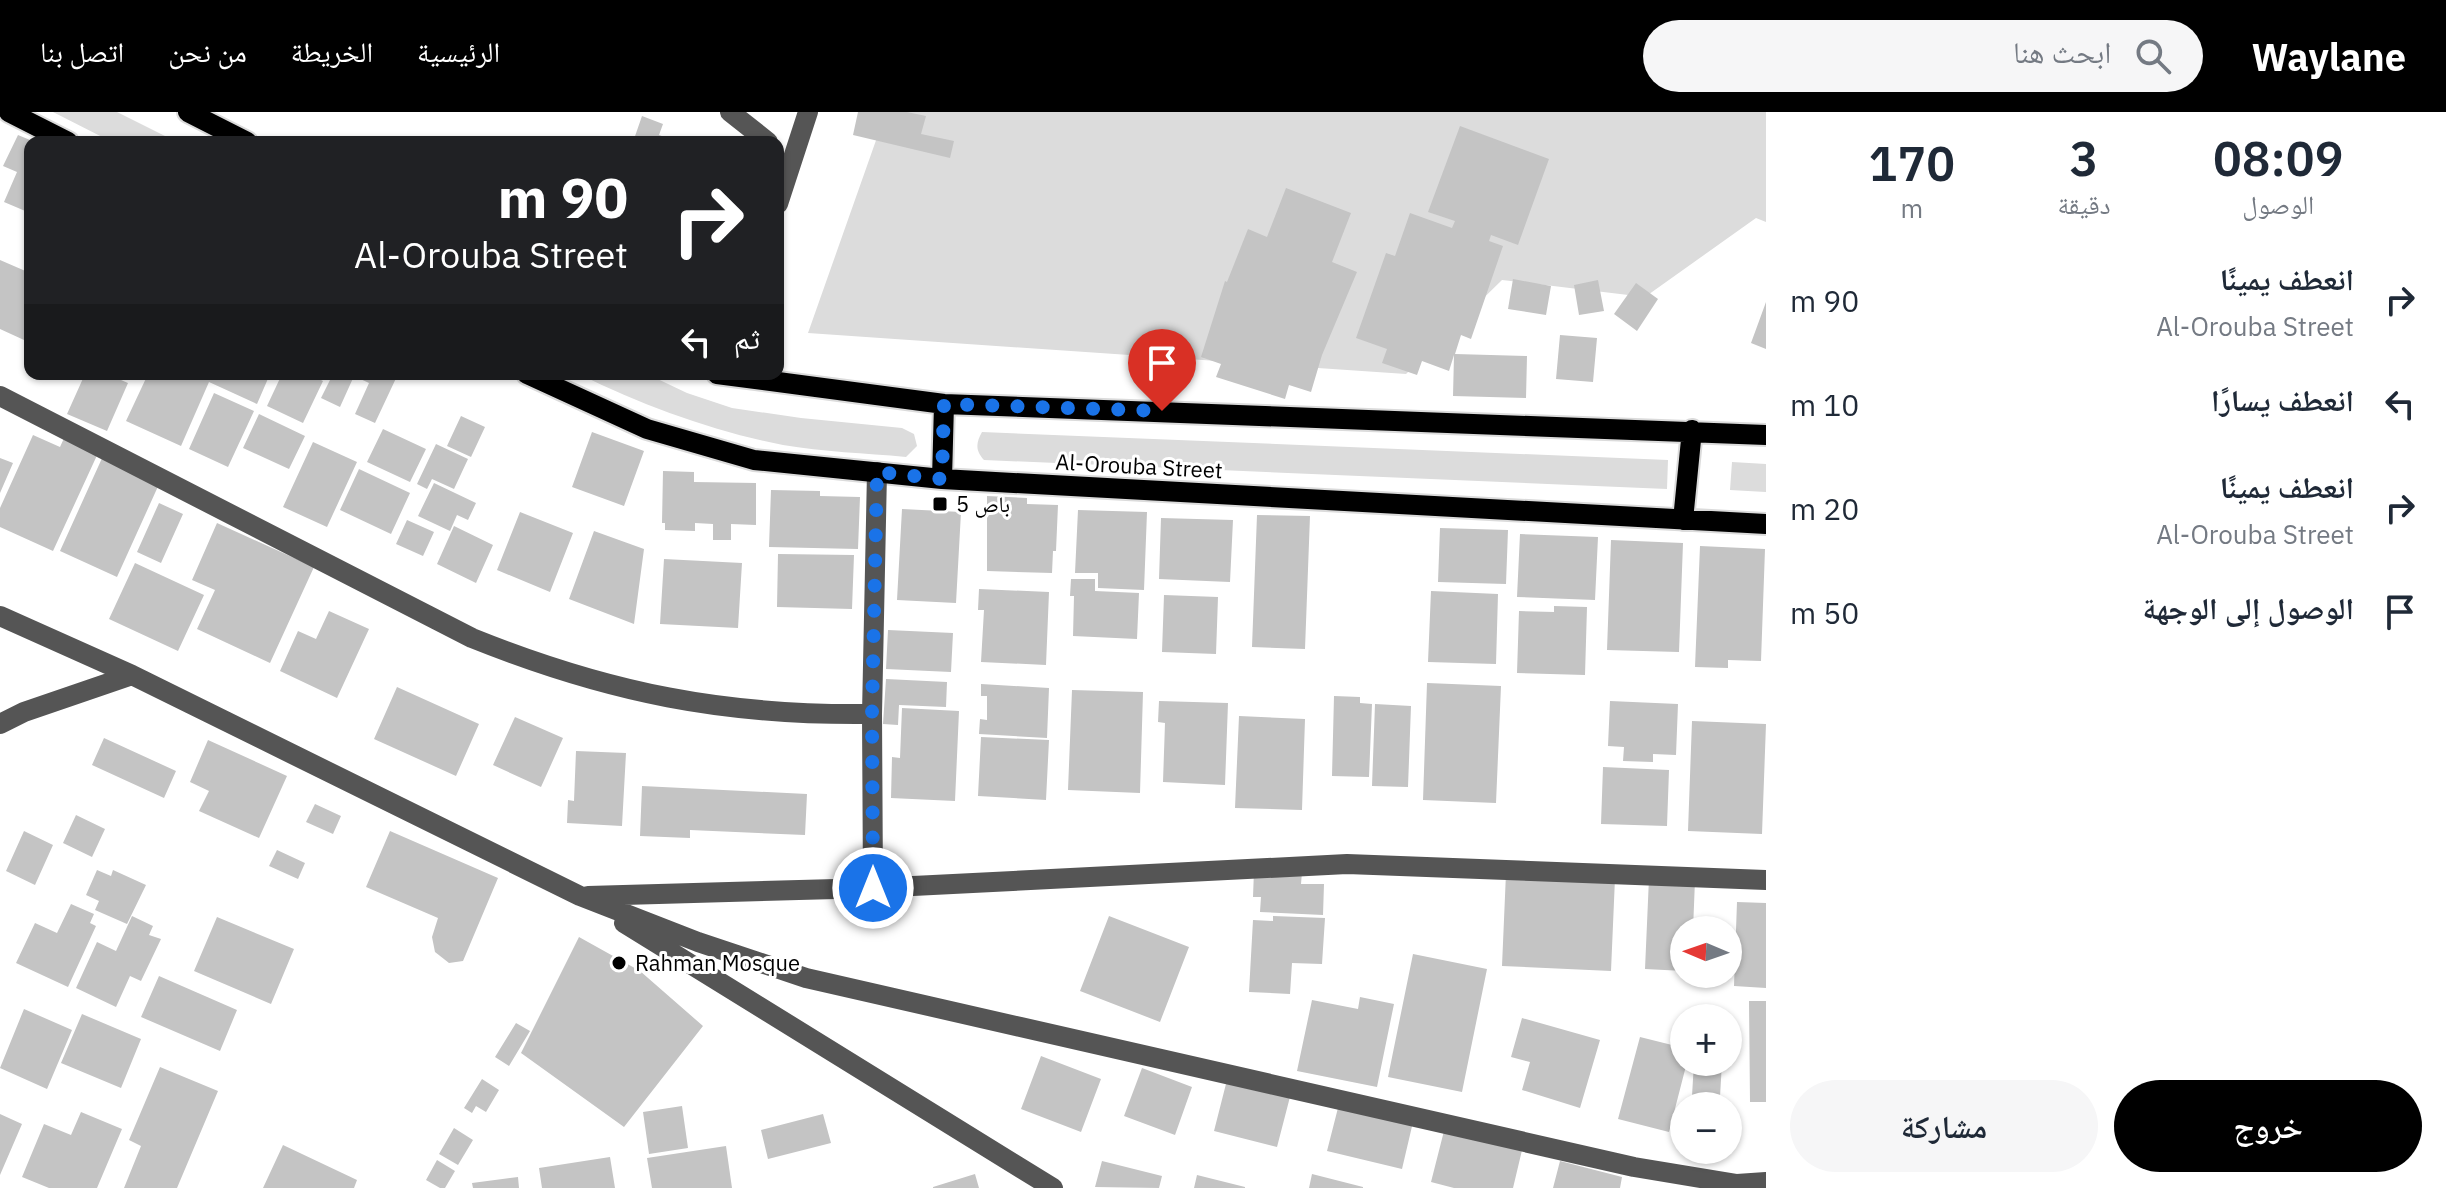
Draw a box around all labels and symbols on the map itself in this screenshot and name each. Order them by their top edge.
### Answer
pin [1128,329,1196,411]
street label: Al-Orouba Street [1055,447,1223,484]
place label: باص 5 [956,489,1010,518]
marker: باص 5 [931,495,949,513]
position arrow [831,846,915,930]
north arrow [1670,916,1742,988]
place label: Rahman Mosque [635,948,800,977]
marker: Rahman Mosque [610,954,628,972]

